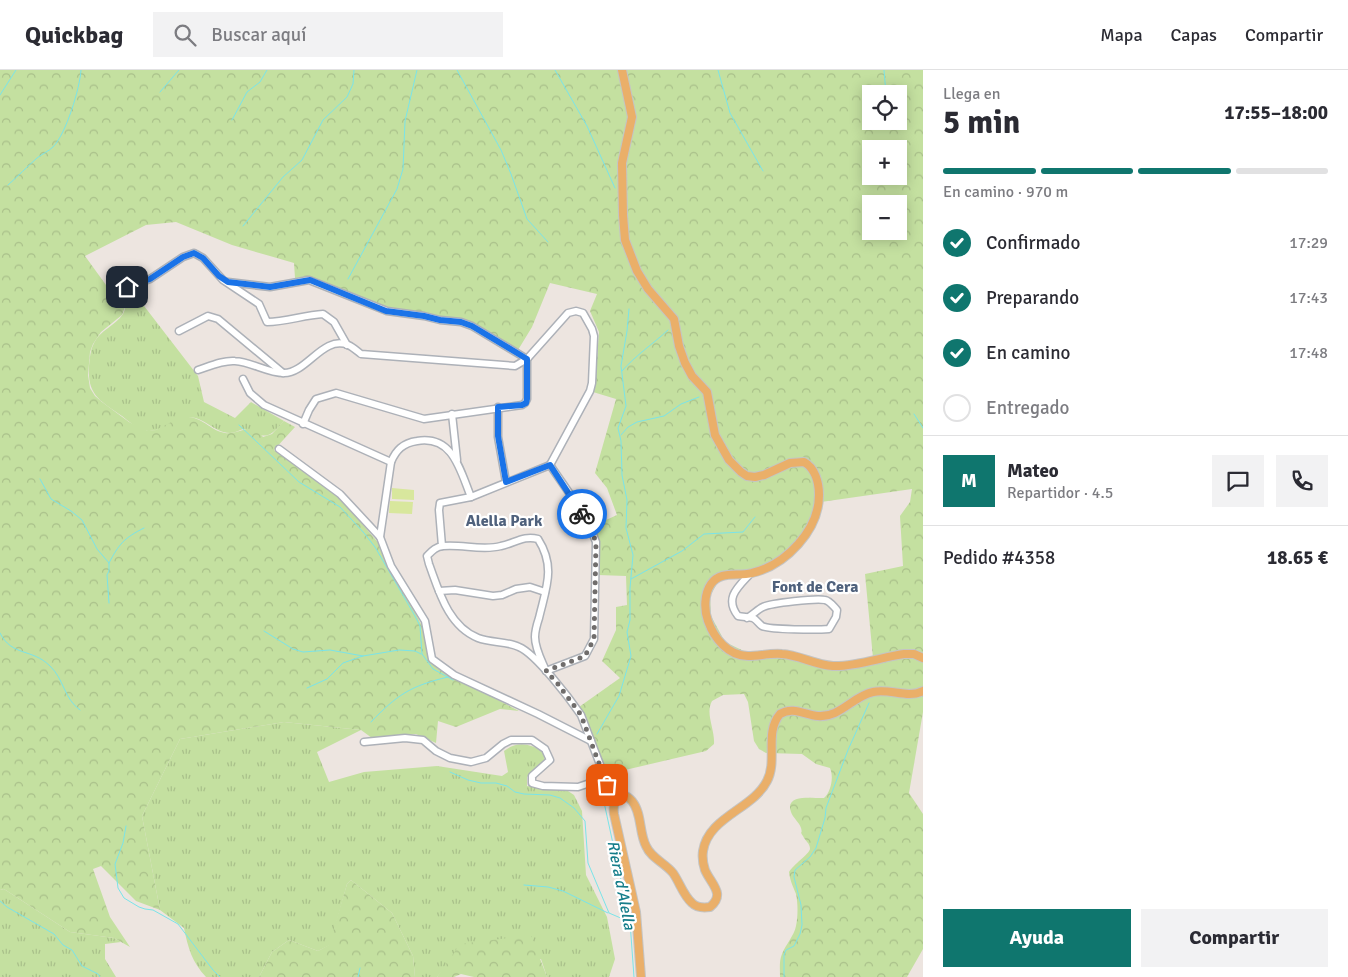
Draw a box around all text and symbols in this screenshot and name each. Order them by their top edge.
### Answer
search box [153,12,503,57]
text: Quickbag [25,20,123,50]
icon: search [171,21,199,49]
text: Buscar aquí [211,23,306,47]
text: Mapa [1100,24,1143,46]
text: Capas [1171,24,1217,46]
text: Compartir [1245,24,1323,46]
text: Llega en [943,84,1001,104]
map controls [862,85,907,240]
button: locate [862,85,907,130]
text: 17:55–18:00 [1224,101,1328,125]
text: 5 min [943,103,1020,142]
button: + [862,140,907,185]
text: En camino · 970 m [943,182,1068,202]
button: − [862,195,907,240]
icon: check [943,229,971,257]
text: Confirmado [986,231,1080,255]
text: 17:29 [1289,233,1328,253]
pin [106,266,148,308]
icon: home [113,273,141,301]
icon: check [943,284,971,312]
text: Preparando [986,286,1079,310]
text: 17:43 [1289,288,1328,308]
icon: check [943,339,971,367]
text: En camino [986,341,1070,365]
text: 17:48 [1289,343,1328,363]
text: Entregado [986,396,1069,420]
button: chat [1212,455,1264,507]
button: phone [1276,455,1328,507]
text: Mateo [1007,459,1059,483]
text: M [961,469,977,493]
text: Repartidor · 4.5 [1007,483,1113,503]
courier [557,489,607,539]
icon: bike [568,500,596,528]
district label: Alella Park [466,511,543,531]
text: Pedido #4358 [943,546,1055,570]
text: 18.65 € [1267,546,1328,570]
district label: Font de Cera [772,577,858,597]
pin [586,764,628,806]
icon: bag [593,771,621,799]
water label: Riera d'Alella [603,839,640,932]
button: Ayuda [943,909,1131,967]
button: Compartir [1141,909,1328,967]

